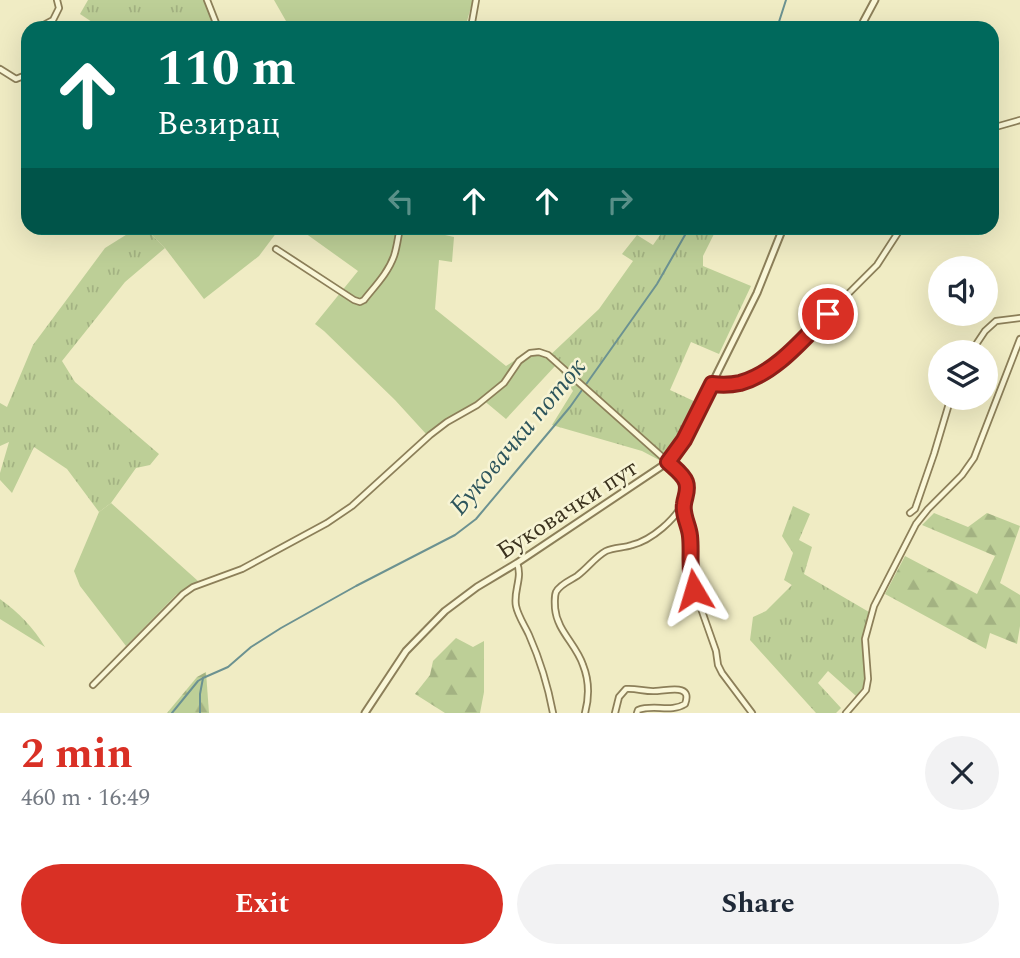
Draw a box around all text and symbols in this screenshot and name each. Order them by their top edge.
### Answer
text: 110 m [157,32,296,107]
icon: ahead [42,49,133,140]
text: Везирац [157,100,280,149]
icon: left [382,182,420,220]
icon: ahead [455,182,493,220]
icon: ahead [528,182,566,220]
icon: right [601,182,639,220]
map controls [928,256,998,410]
button: sound [928,256,998,326]
pin [798,284,858,344]
icon: arrive [809,295,847,333]
button: layers [928,340,998,410]
water label: Буковачки поток [440,349,596,524]
street label: Буковачки пут [490,451,645,569]
position arrow [657,553,731,627]
text: 2 min [21,723,133,786]
button: close [925,736,999,810]
text: 460 m · 16:49 [21,781,150,816]
button: Exit [21,864,503,944]
button: Share [517,864,999,944]

